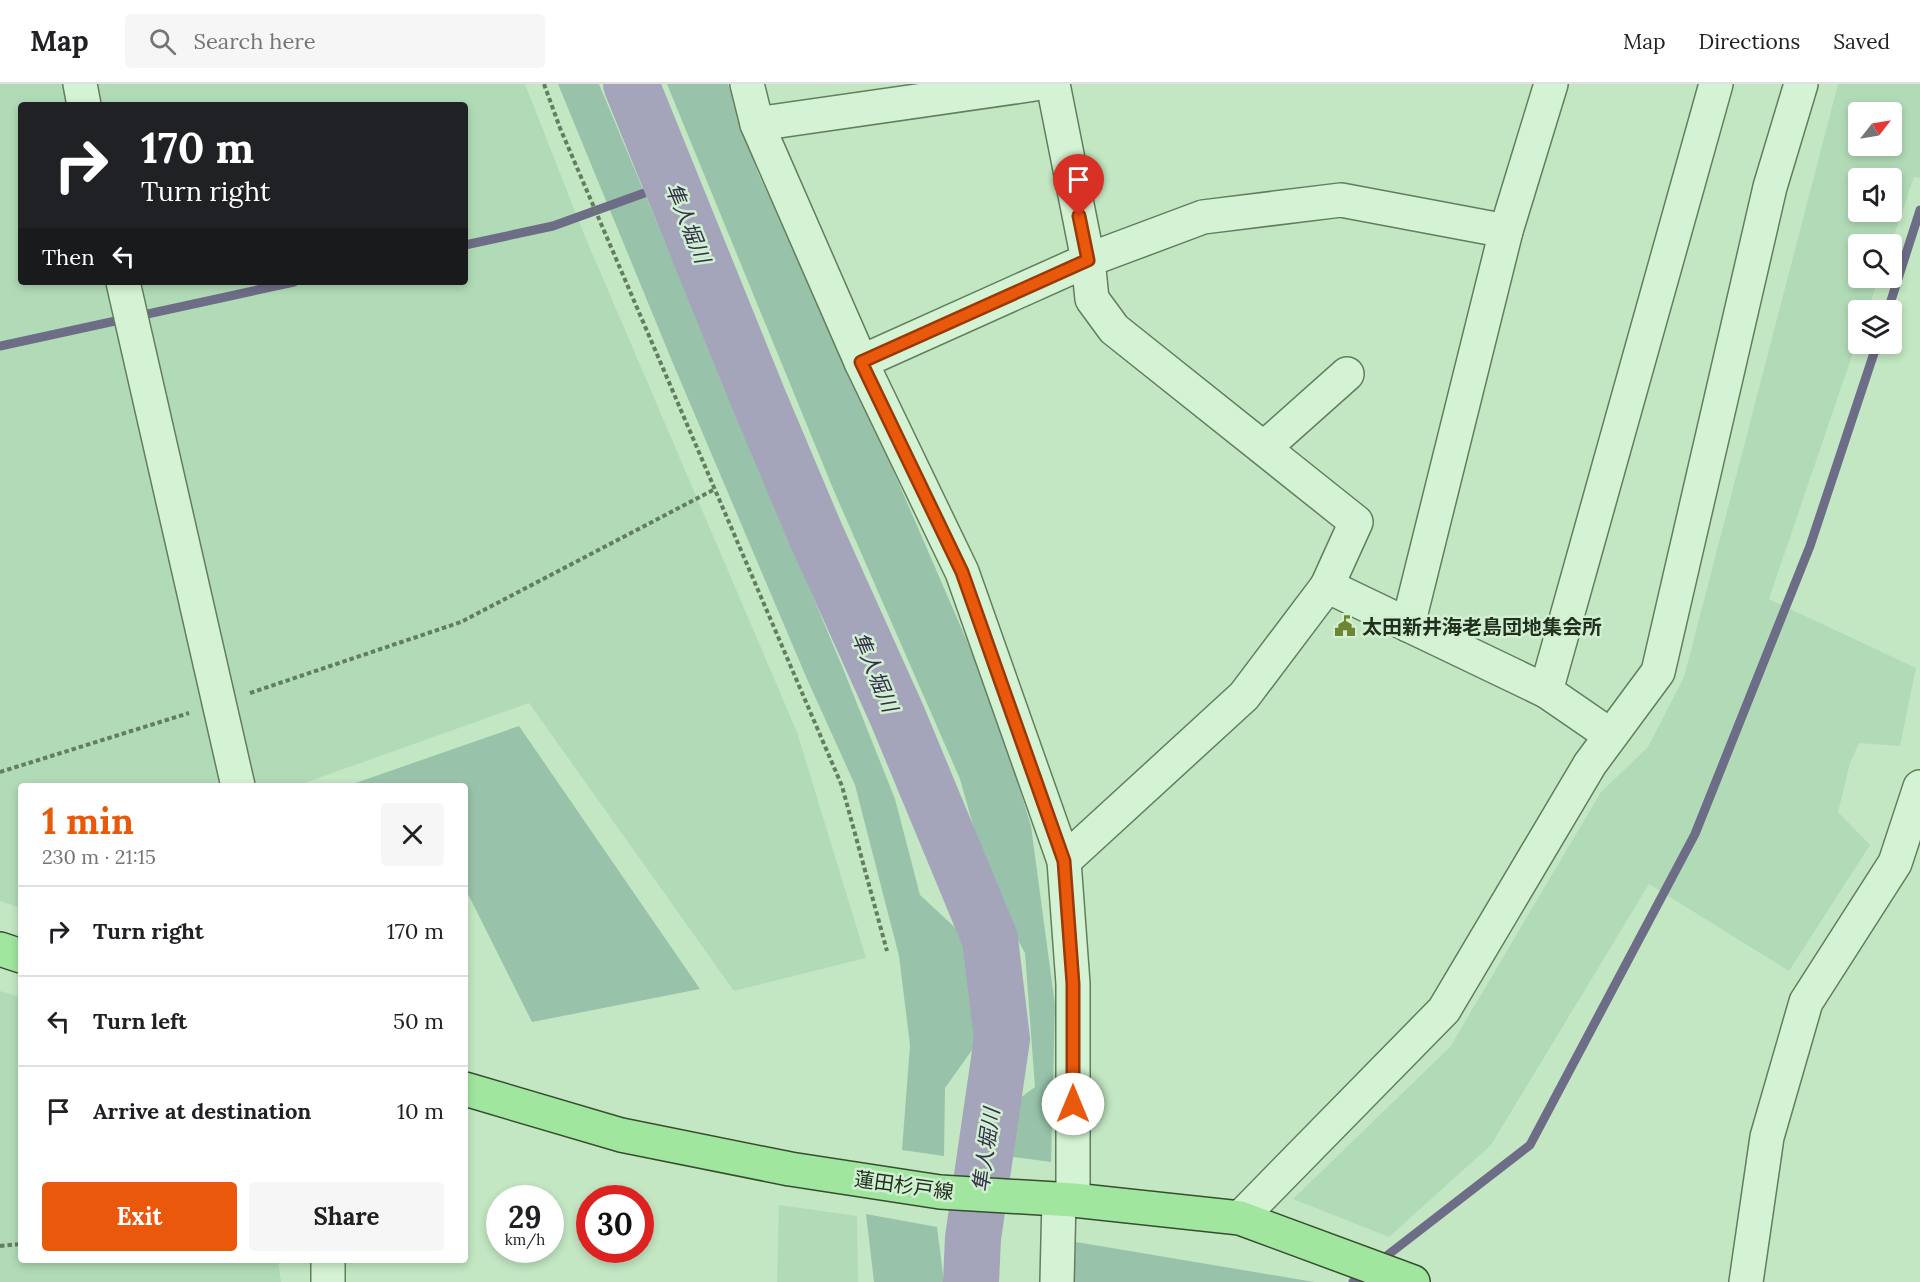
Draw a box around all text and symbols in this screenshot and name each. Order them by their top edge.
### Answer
search box [125,14,545,68]
text: Map [30,23,89,59]
icon: search [146,25,179,58]
text: Search here [194,27,316,55]
text: Map [1623,28,1666,55]
text: Directions [1699,28,1800,55]
text: Saved [1833,28,1890,55]
north arrow [1848,102,1902,156]
map controls [1848,102,1902,354]
text: 170 m [141,121,254,175]
icon: right [42,126,120,204]
pin [1053,154,1104,216]
icon: arrive [1062,163,1095,196]
button: sound [1848,168,1902,222]
text: Turn right [141,174,270,208]
water label: 隼人堀川 [660,179,717,269]
button: search [1848,234,1902,288]
icon: left [107,240,140,273]
text: Then [42,243,95,271]
button: layers [1848,300,1902,354]
public building icon: 太田新井海老島団地集会所 [1333,614,1357,638]
place label: 太田新井海老島団地集会所 [1362,614,1602,639]
water label: 隼人堀川 [846,628,905,718]
text: 1 min [42,798,134,844]
button: close [381,803,444,866]
text: 230 m · 21:15 [42,844,156,869]
icon: right [42,915,75,948]
text: Turn right [93,917,204,945]
text: 170 m [387,917,444,945]
icon: left [42,1005,75,1038]
text: Turn left [93,1007,187,1035]
text: 50 m [393,1007,444,1035]
position arrow [1041,1072,1105,1136]
icon: arrive [42,1095,75,1128]
text: Arrive at destination [93,1097,311,1125]
text: 10 m [397,1097,444,1125]
water label: 隼人堀川 [967,1105,1005,1193]
street label: 蓮田杉戸線 [853,1166,955,1204]
button: Exit [42,1182,237,1251]
button: Share [249,1182,444,1251]
speed limit sign: 30 [576,1185,654,1263]
text: 29 [508,1198,542,1236]
text: km/h [505,1230,545,1249]

